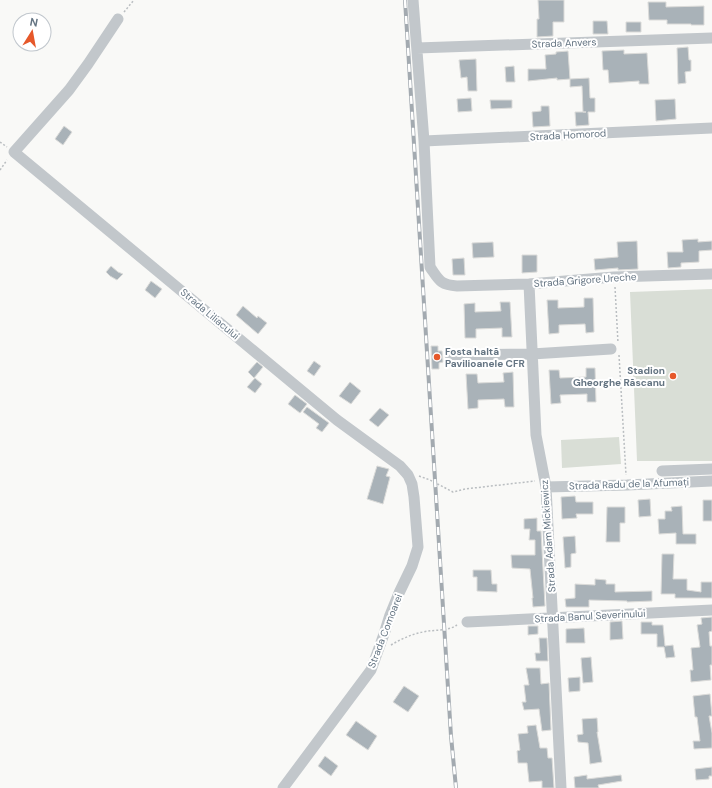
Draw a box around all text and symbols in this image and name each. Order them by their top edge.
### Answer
north arrow [12,12,52,52]
text: N [29,15,39,30]
street label: Strada Anvers [531,35,597,51]
street label: Strada Homorod [529,127,607,143]
street label: Strada Grigore Ureche [533,270,637,290]
street label: Strada Liliacului [178,286,242,342]
place label: Fosta haltă Pavilioanele CFR [445,345,525,370]
marker: Fosta haltă Pavilioanele CFR [432,352,442,362]
place label: Stadion Gheorghe Răscanu [573,364,665,389]
marker: Stadion Gheorghe Răscanu [668,371,678,381]
street label: Strada Radu de la Afumați [569,475,689,493]
street label: Strada Adam Mickiewicz [538,479,558,593]
street label: Strada Comoarei [365,592,405,670]
street label: Strada Banul Severinului [534,607,646,625]

